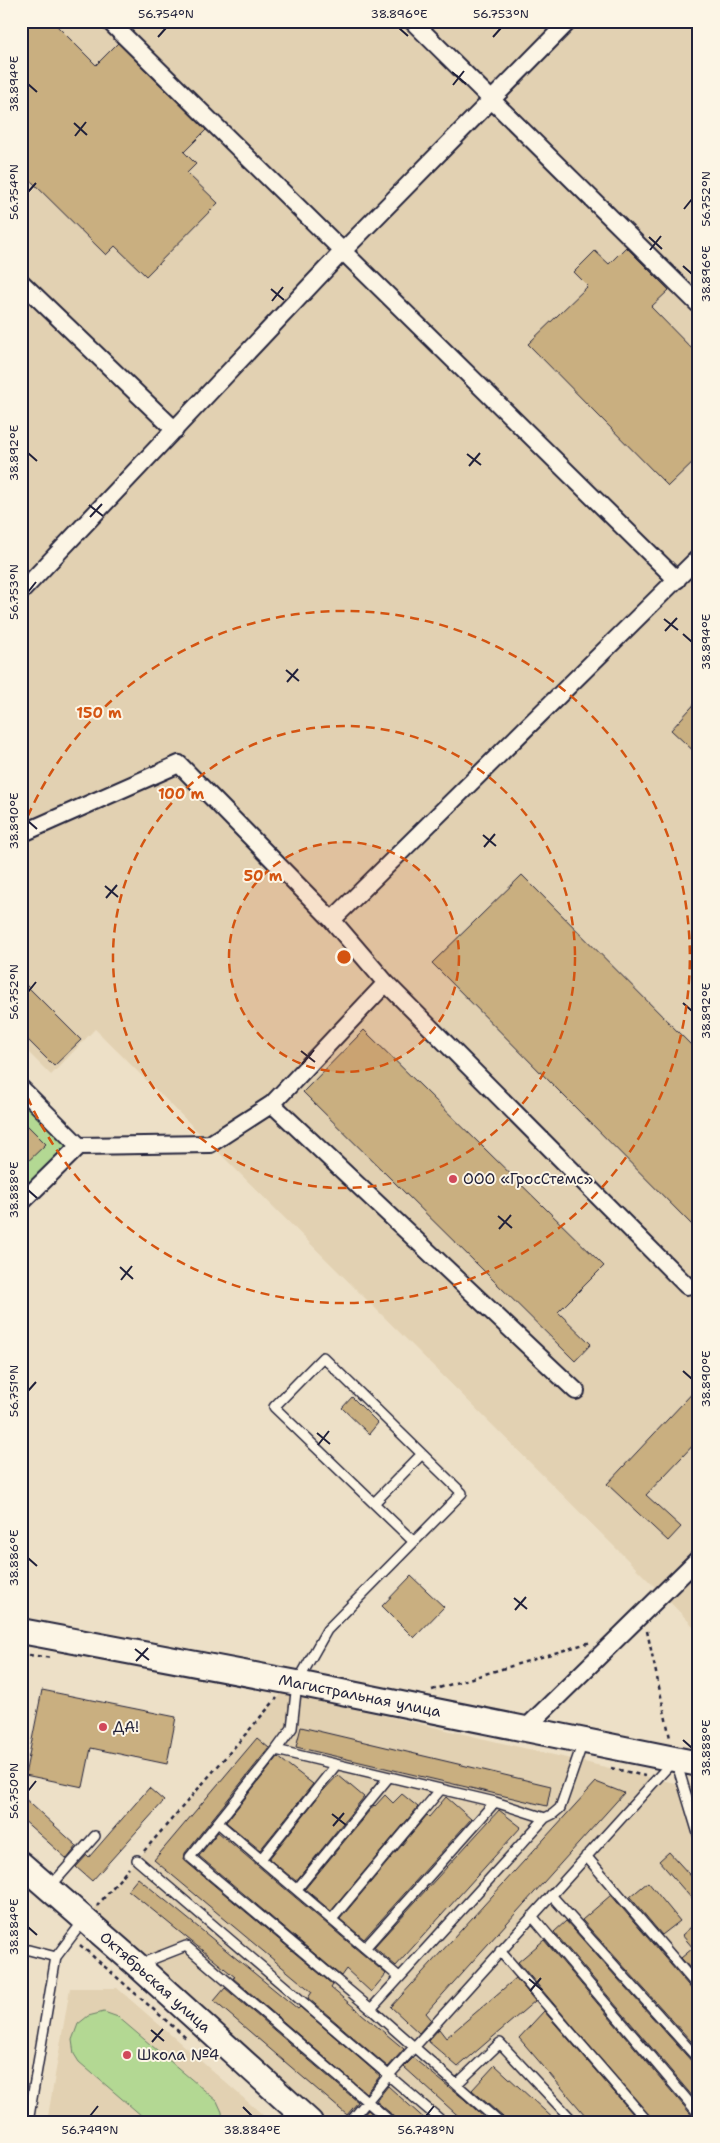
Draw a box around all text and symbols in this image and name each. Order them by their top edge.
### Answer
text: 56.754°N [138,6,194,22]
text: 38.896°E [371,6,427,22]
text: 56.753°N [473,6,529,22]
text: 38.894°E [6,56,22,112]
text: 56.754°N [6,164,22,220]
text: 56.752°N [698,171,714,227]
text: 38.896°E [698,246,714,302]
text: 38.892°E [6,425,22,481]
text: 56.753°N [6,564,22,620]
text: 38.894°E [698,614,714,670]
text: 150 m [76,703,122,723]
text: 100 m [158,784,204,804]
text: 38.890°E [6,793,22,849]
text: 50 m [244,866,283,886]
centre of rings [335,948,353,966]
text: 56.752°N [6,964,22,1020]
text: 38.892°E [698,983,714,1039]
text: 38.888°E [6,1161,22,1219]
place label: ООО «ГросСтемс» [463,1169,593,1189]
marker: ООО «ГросСтемс» [447,1173,459,1185]
text: 38.890°E [698,1351,714,1407]
text: 56.751°N [6,1365,22,1417]
text: 38.886°E [6,1529,22,1587]
street label: Магистральная улица [277,1670,444,1722]
place label: ДА! [113,1717,139,1737]
text: 38.888°E [698,1719,714,1777]
marker: ДА! [97,1721,109,1733]
text: 56.750°N [6,1763,22,1819]
text: 38.884°E [6,1899,22,1955]
street label: Октябрьская улица [96,1927,216,2038]
place label: Школа №4 [137,2045,219,2065]
marker: Школа №4 [121,2049,133,2061]
text: 56.749°N [62,2122,118,2138]
text: 38.884°E [224,2122,280,2138]
text: 56.748°N [398,2122,454,2138]

